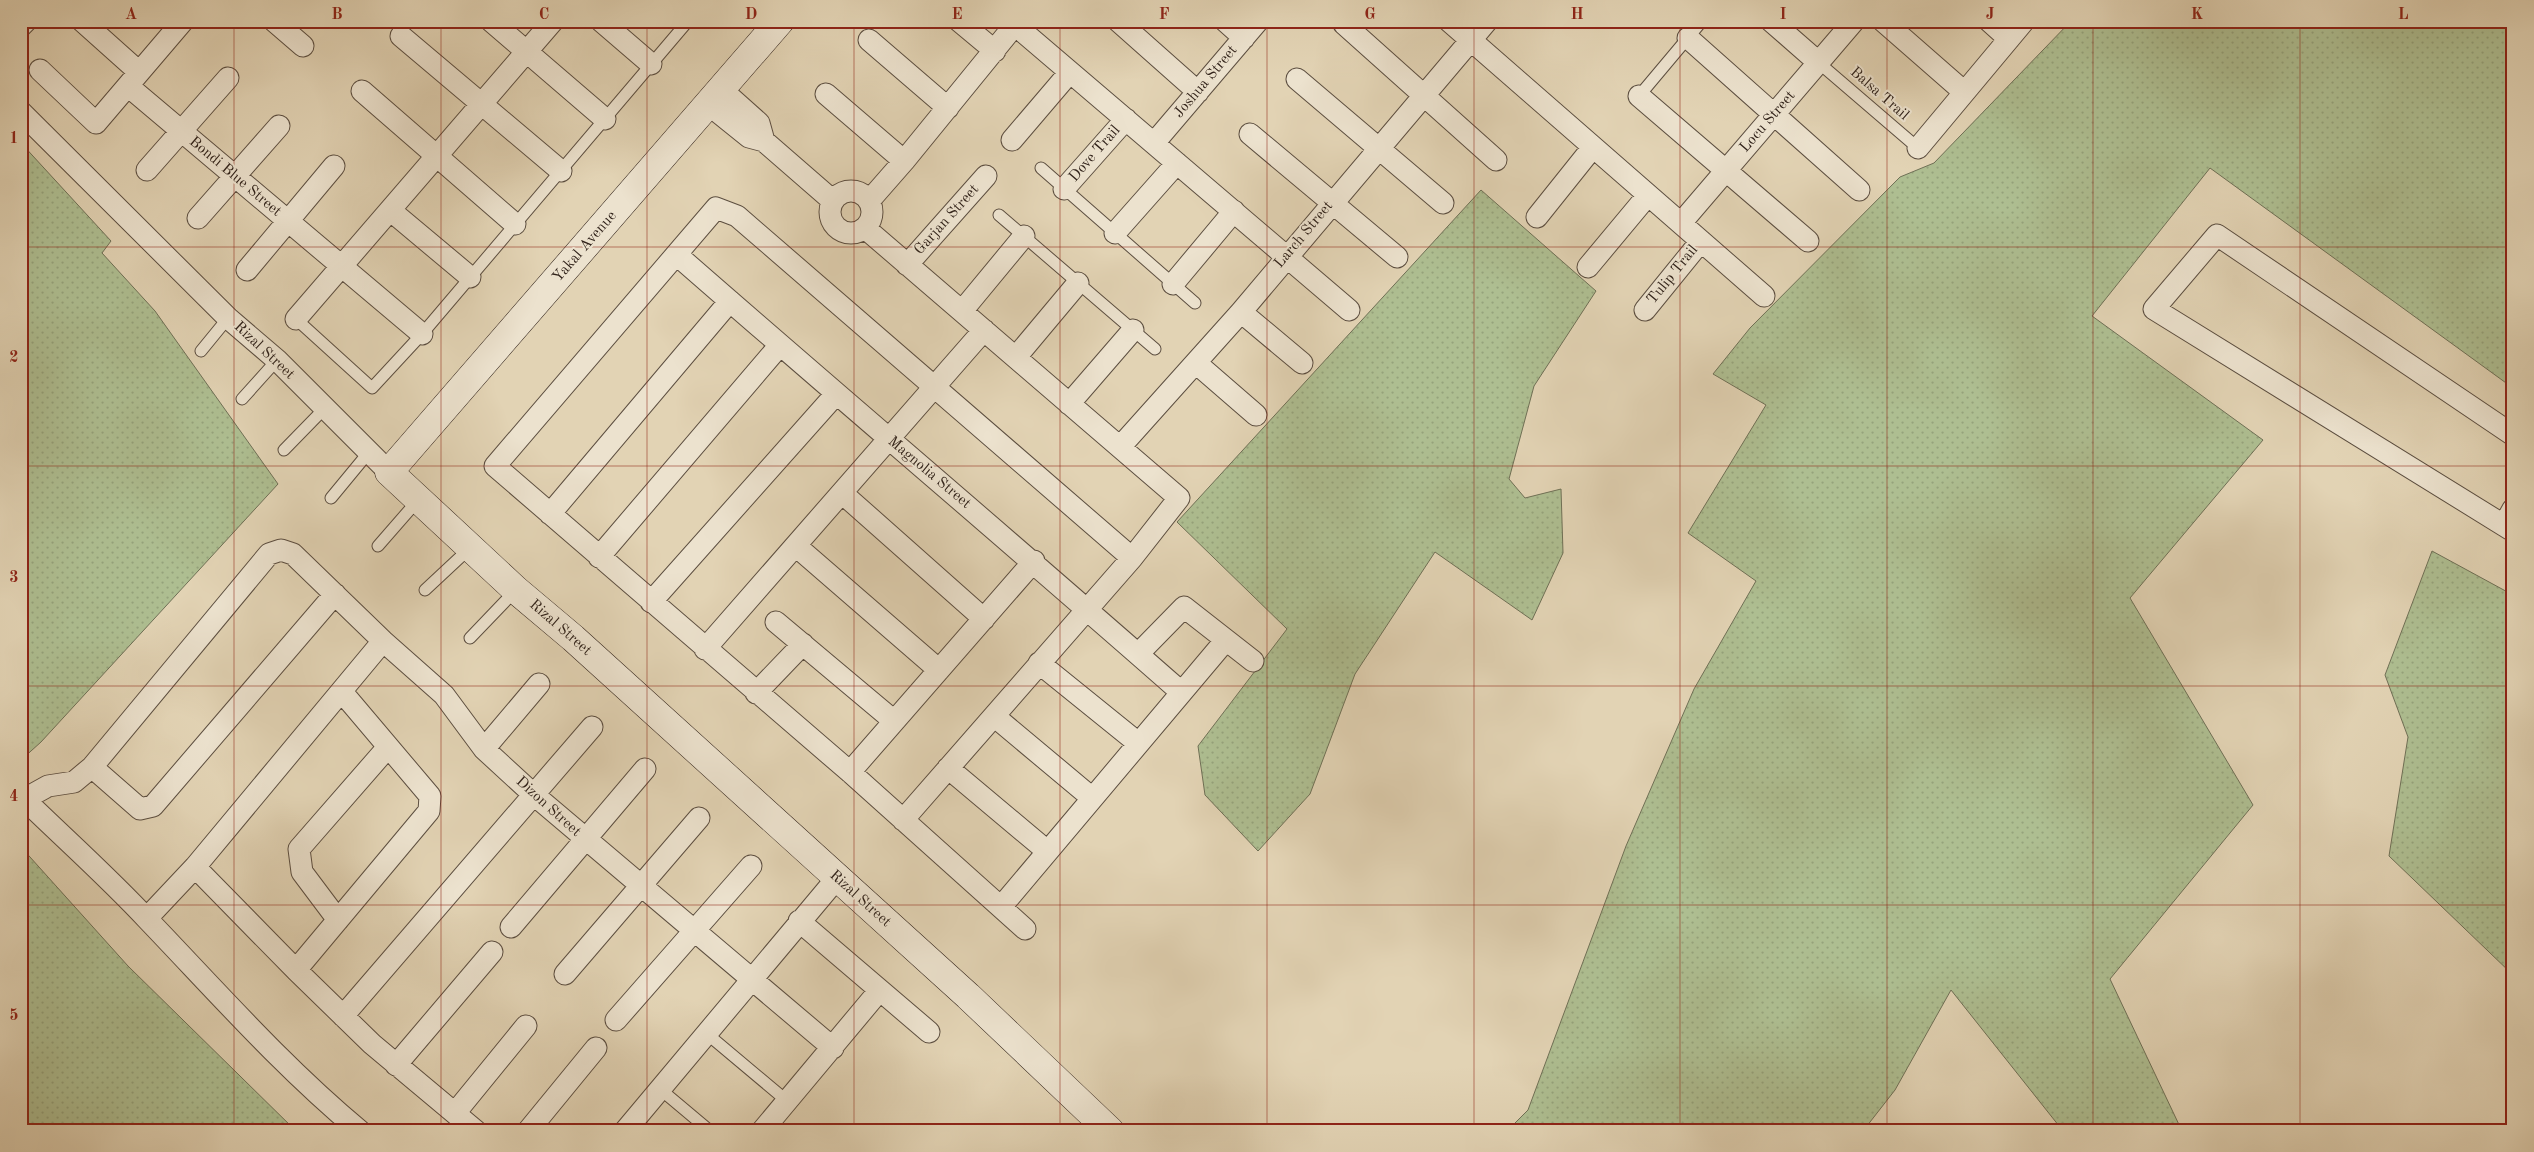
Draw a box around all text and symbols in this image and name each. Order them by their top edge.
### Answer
text: A [125,7,137,23]
text: B [331,7,343,23]
text: C [539,7,549,23]
text: D [745,7,757,23]
text: E [951,7,963,23]
text: F [1159,7,1170,23]
text: G [1364,7,1376,23]
text: H [1570,7,1584,23]
text: I [1779,7,1787,23]
text: J [1986,7,1995,23]
text: K [2191,7,2203,23]
text: L [2398,7,2409,23]
street label: Joshua Street [1171,43,1241,121]
street label: Balsa Trail [1847,65,1911,123]
street label: Locu Street [1737,88,1799,156]
street label: Dove Trail [1067,123,1123,185]
text: 1 [9,131,19,147]
street label: Bondi Blue Street [186,134,284,220]
street label: Garjan Street [912,182,982,258]
street label: Larch Street [1272,199,1336,271]
street label: Yakal Avenue [550,209,620,285]
street label: Tulip Trail [1645,243,1701,307]
street label: Rizal Street [231,319,297,383]
text: 2 [9,350,19,366]
street label: Magnolia Street [885,434,973,512]
text: 3 [9,570,19,586]
street label: Rizal Street [526,597,594,659]
street label: Dizon Street [513,774,583,840]
text: 4 [9,789,19,805]
street label: Rizal Street [826,868,894,930]
text: 5 [9,1008,19,1024]

